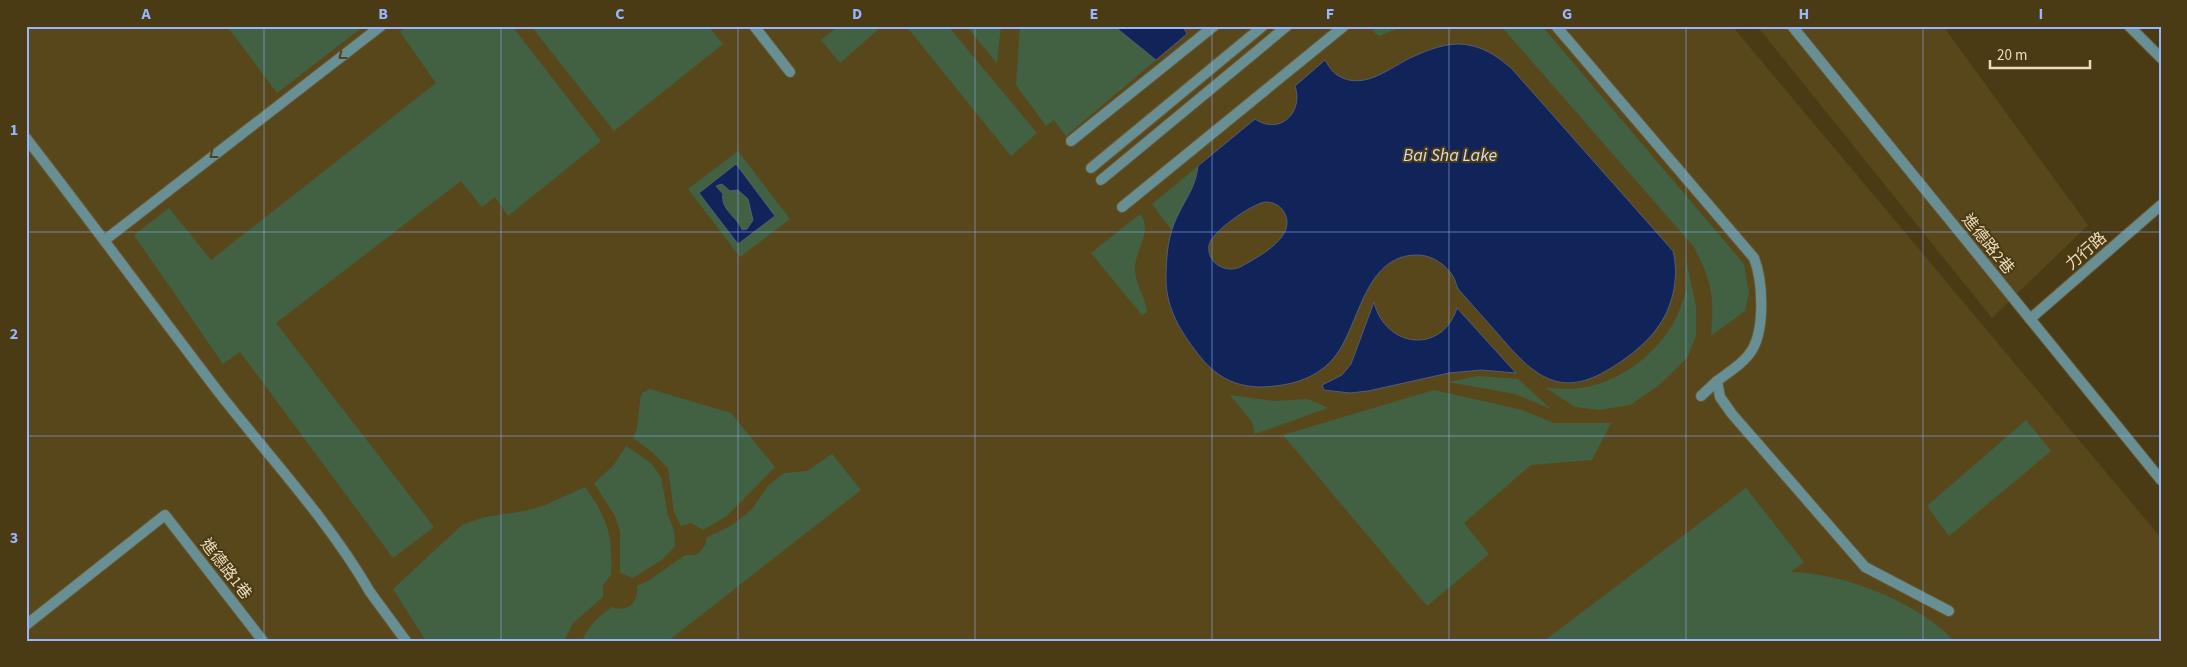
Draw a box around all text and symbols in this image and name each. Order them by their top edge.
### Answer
text: A [140,3,151,25]
text: B [378,3,388,25]
text: C [615,3,625,25]
text: D [852,3,862,25]
text: E [1090,3,1098,25]
text: F [1326,3,1334,25]
text: G [1562,3,1572,25]
text: H [1799,3,1809,25]
text: I [2039,3,2043,25]
scale bar [1990,38,2090,70]
text: 20 m [1997,45,2027,66]
one-way arrow [339,50,348,58]
text: 1 [10,119,18,141]
water label: Bai Sha Lake [1403,143,1497,168]
one-way arrow [210,149,219,158]
street label: 進德路2巷 [1957,209,2019,279]
street label: 力行路 [2061,227,2111,275]
text: 2 [10,323,18,345]
text: 3 [10,527,18,549]
street label: 進德路1巷 [195,534,257,604]

